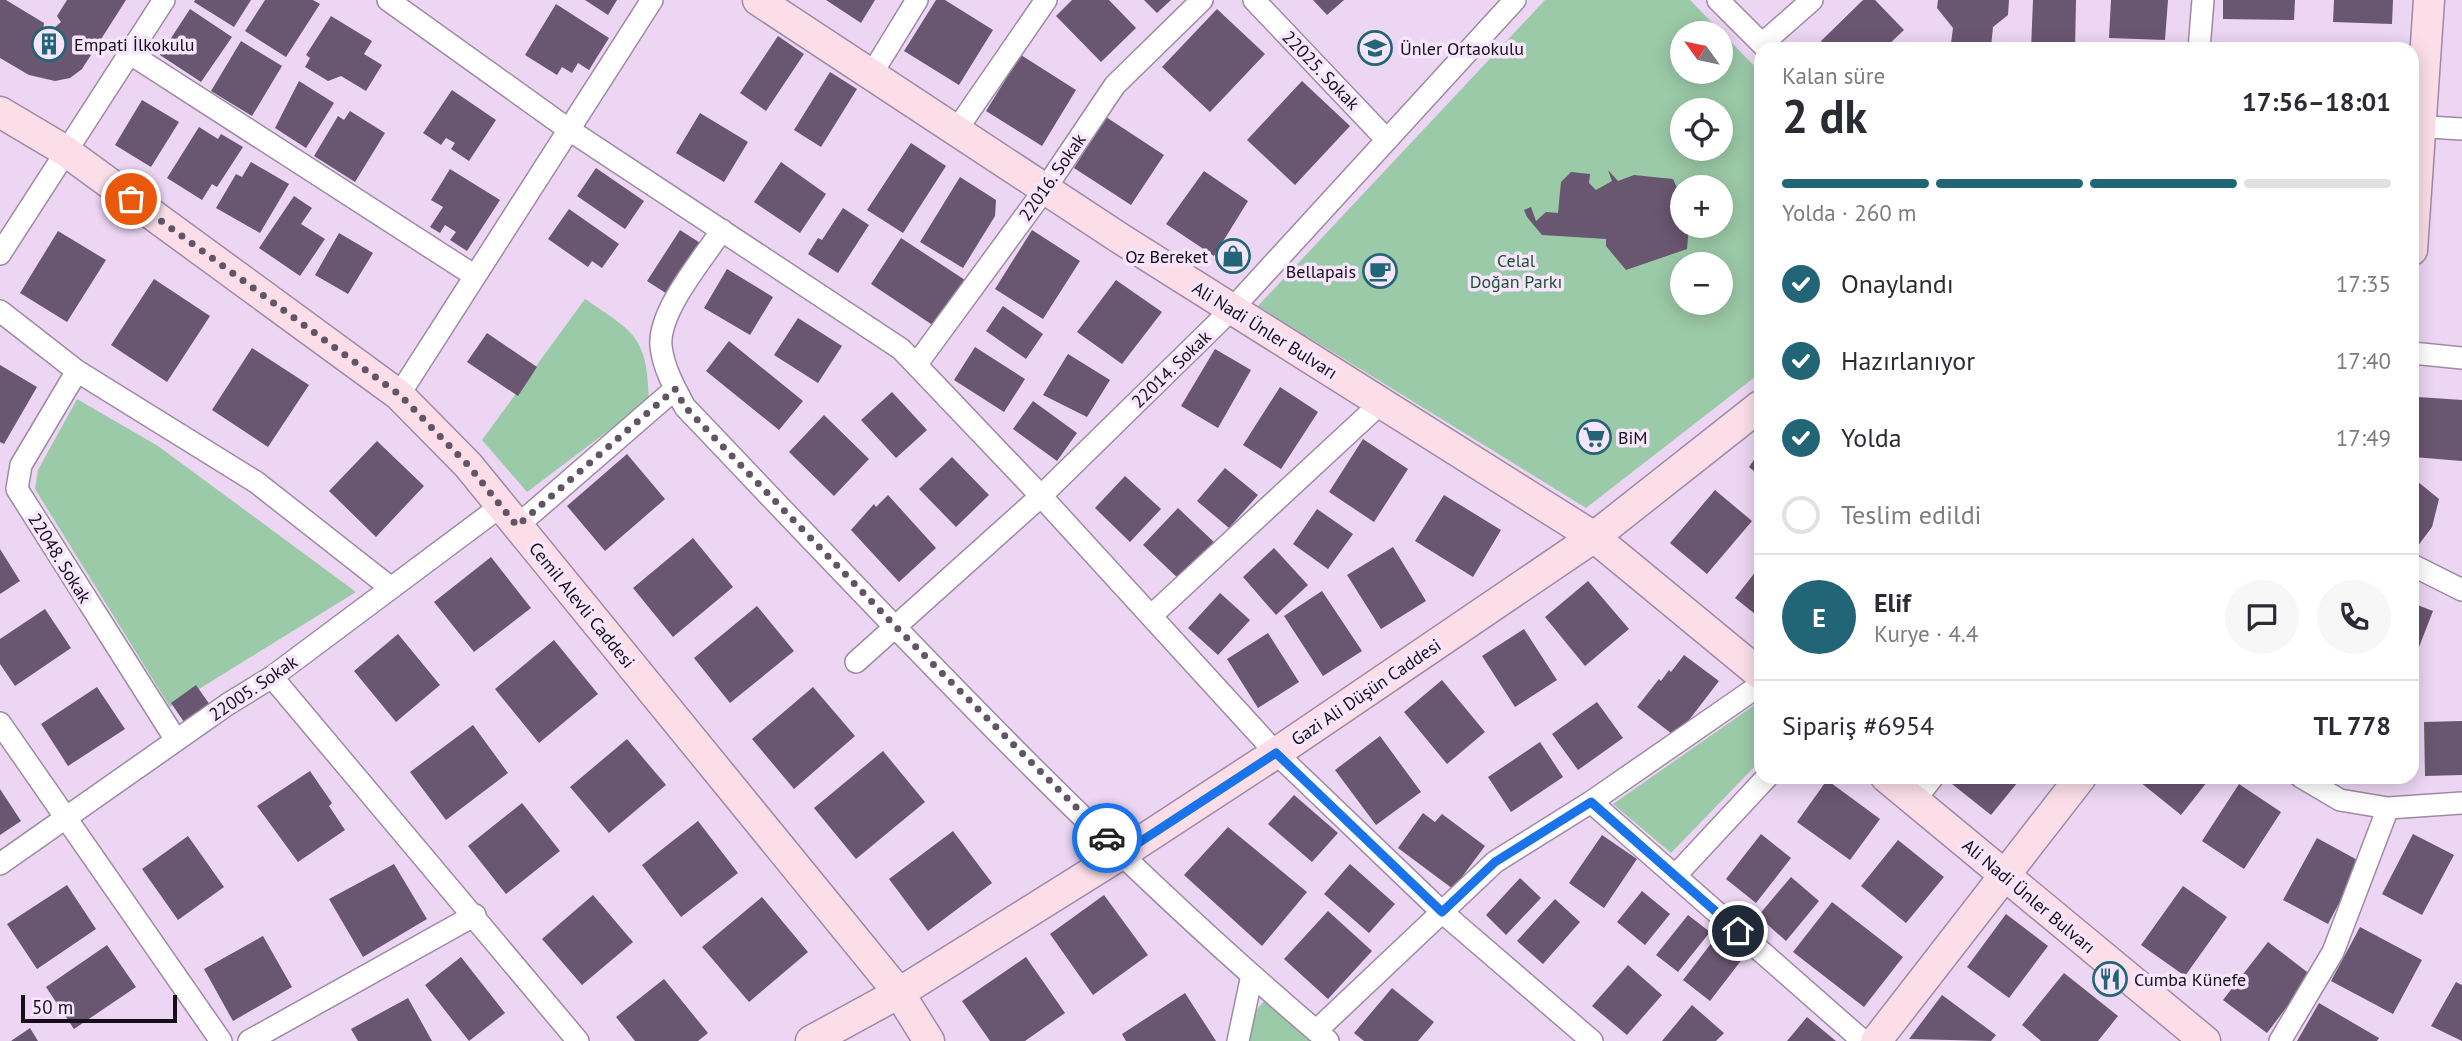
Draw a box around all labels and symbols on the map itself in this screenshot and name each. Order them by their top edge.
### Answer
north arrow [1670,21,1732,84]
building icon: Empati İlkokulu [30,25,68,63]
street label: 22025. Sokak [1277,25,1365,115]
school or university icon: Ünler Ortaokulu [1356,29,1394,67]
place label: Empati İlkokulu [74,33,195,56]
place label: Ünler Ortaokulu [1400,37,1524,60]
street label: 22016. Sokak [1013,128,1091,225]
pin [101,169,161,229]
shop icon: Oz Bereket [1214,237,1252,275]
place label: Oz Bereket [1125,245,1208,268]
park label: Celal Doğan Parkı [1470,249,1562,293]
cafe icon: Bellapais [1361,252,1399,290]
place label: Bellapais [1286,260,1356,283]
street label: Ali Nadi Ünler Bulvarı [1188,276,1342,384]
street label: 22014. Sokak [1126,325,1216,413]
supermarket icon: BiM [1575,418,1613,456]
place label: BiM [1618,426,1648,449]
street label: 22048. Sokak [23,509,97,608]
street label: Cemil Alevli Caddesi [524,537,640,673]
street label: Gazi Ali Düşün Caddesi [1287,633,1445,751]
street label: 22005. Sokak [204,650,302,726]
courier [1072,803,1142,873]
street label: Ali Nadi Ünler Bulvarı [1958,834,2100,958]
pin [1708,901,1768,961]
restaurant icon: Cumba Künefe [2091,960,2129,998]
place label: Cumba Künefe [2134,968,2246,991]
scale bar [21,992,177,1024]

